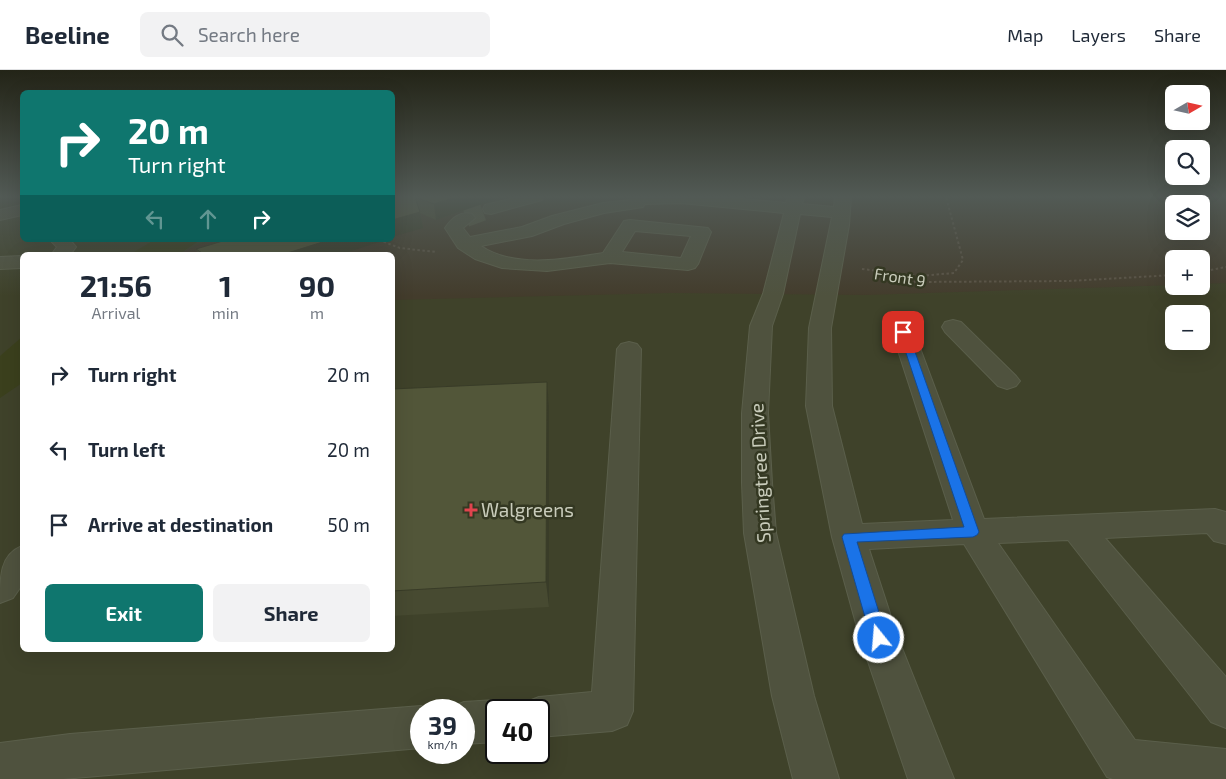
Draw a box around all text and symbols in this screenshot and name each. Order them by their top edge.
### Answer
search box [140,12,490,57]
text: Beeline [25,20,110,49]
icon: search [158,21,186,49]
text: Search here [198,23,300,46]
text: Map [1007,24,1043,46]
text: Layers [1071,24,1126,46]
text: Share [1154,24,1201,46]
north arrow [1165,85,1210,130]
map controls [1165,85,1210,350]
text: 20 m [128,109,209,151]
icon: right [45,110,110,175]
button: search [1165,140,1210,185]
text: Turn right [128,151,226,177]
button: layers [1165,195,1210,240]
icon: left [141,205,169,233]
icon: ahead [194,205,222,233]
icon: right [247,205,275,233]
button: + [1165,250,1210,295]
street label: Front 9 [873,263,927,290]
text: 21:56 [80,267,152,303]
text: 1 [219,267,232,303]
text: 90 [299,267,335,303]
text: Arrival [92,303,140,322]
text: min [212,303,239,322]
text: m [310,303,324,322]
button: − [1165,305,1210,350]
pin [882,311,924,353]
icon: arrive [889,318,917,346]
icon: right [45,361,73,389]
text: Turn right [88,363,176,386]
text: 20 m [327,363,370,386]
street label: Springtree Drive [744,403,775,544]
icon: left [45,436,73,464]
text: Turn left [88,438,165,461]
text: 20 m [327,438,370,461]
place label: Walgreens [481,498,574,521]
marker: Walgreens [465,504,477,516]
icon: arrive [45,511,73,539]
text: Arrive at destination [88,513,273,536]
text: 50 m [327,513,370,536]
button: Exit [45,584,203,642]
button: Share [213,584,370,642]
position arrow [852,611,904,663]
speed limit sign: 40 [485,699,550,764]
text: 39 [428,710,457,740]
text: km/h [428,737,457,751]

